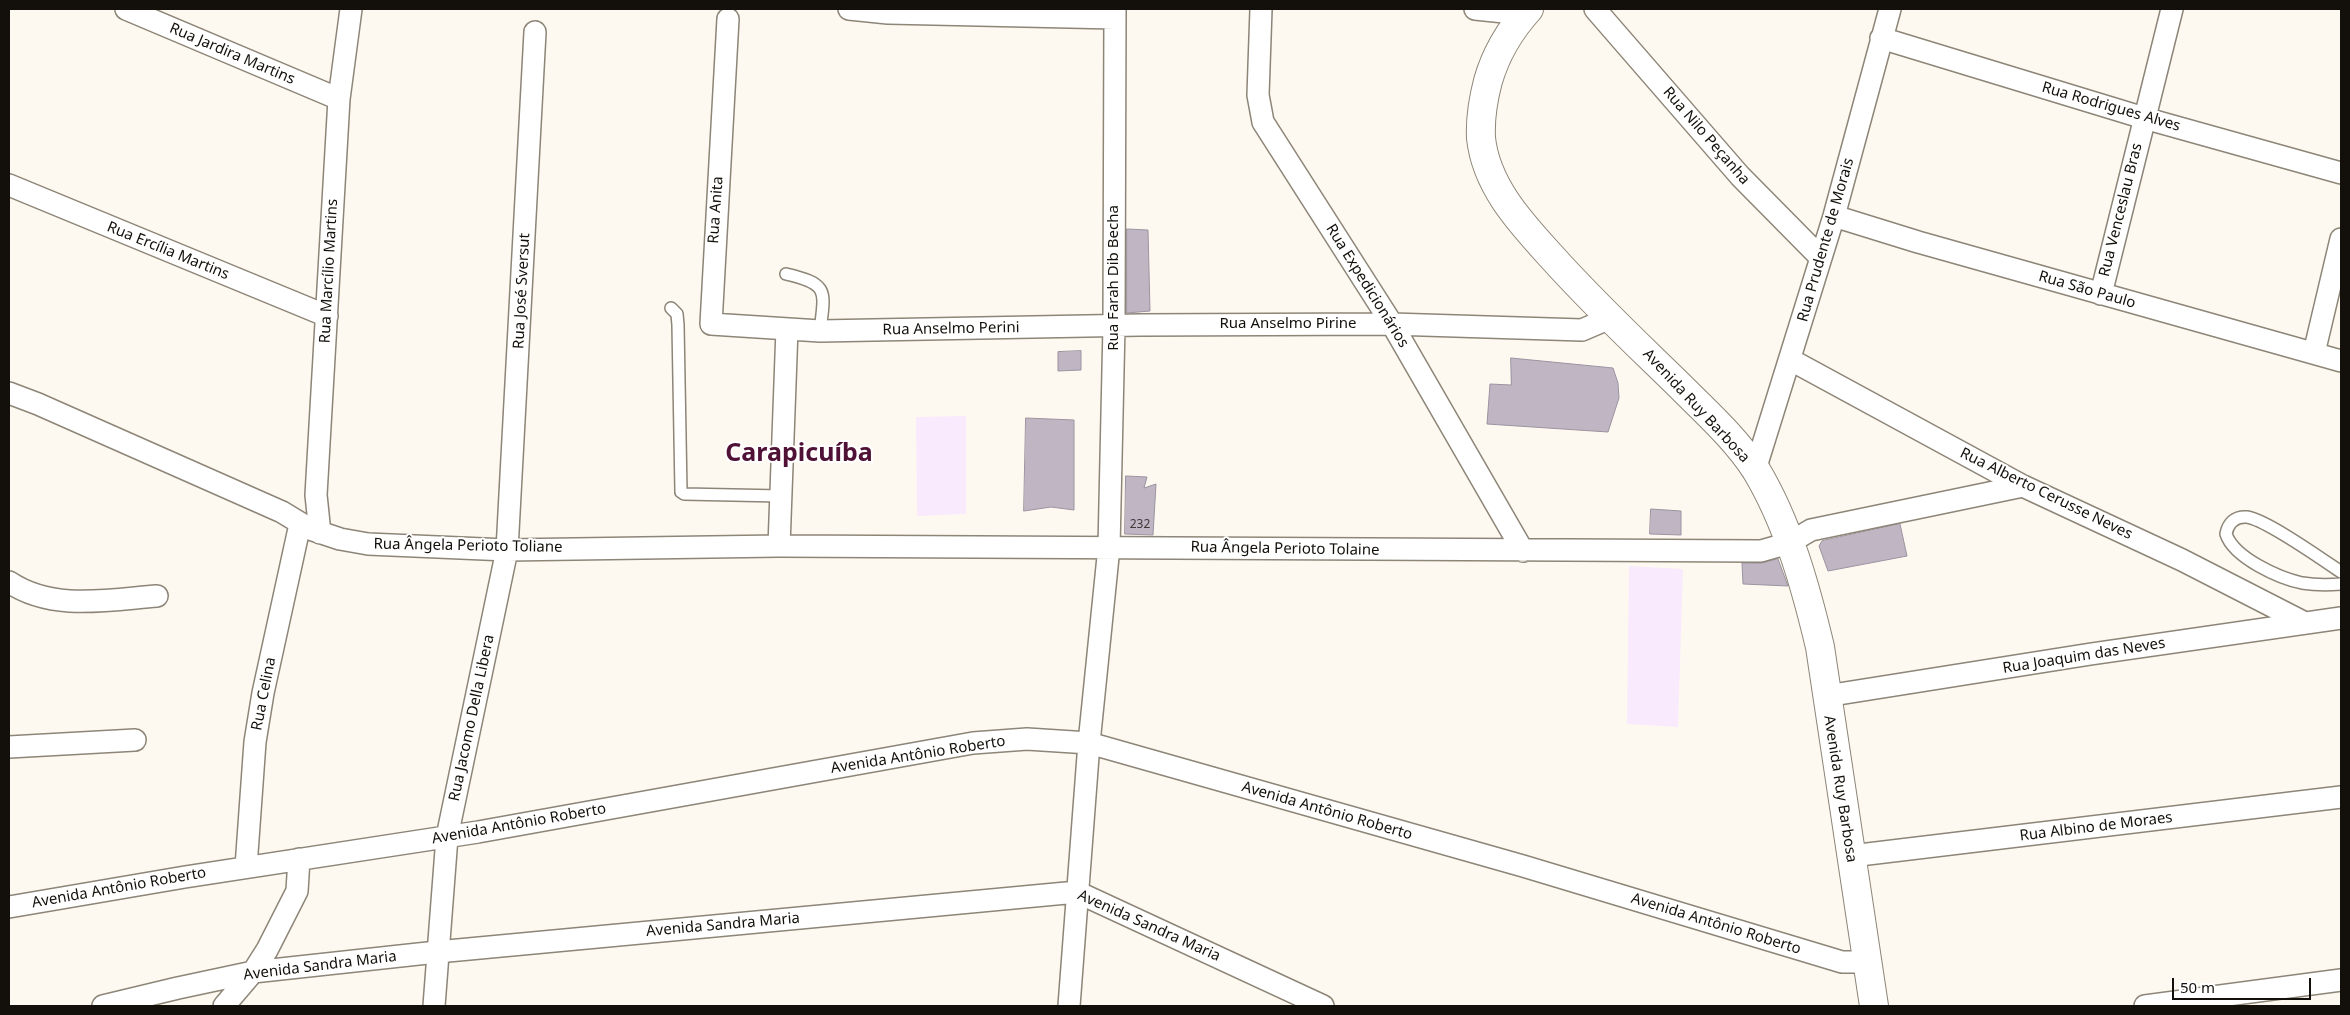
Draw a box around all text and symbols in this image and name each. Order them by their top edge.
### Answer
street label: Rua Jardira Martins [167,19,297,89]
street label: Rua Rodrigues Alves [2040,79,2182,135]
street label: Rua Nilo Peçanha [1659,84,1753,188]
street label: Rua Venceslau Bras [2096,141,2146,279]
street label: Rua Prudente de Morais [1794,156,1858,324]
street label: Rua Anita [705,176,727,244]
street label: Rua Marcílio Martins [316,198,342,344]
street label: Rua Farah Dib Becha [1105,205,1123,351]
street label: Rua Ercília Martins [104,218,232,284]
street label: Rua Expedicionários [1322,221,1412,351]
street label: Rua José Sversut [510,233,534,349]
street label: Rua São Paulo [2036,268,2138,312]
street label: Rua Anselmo Pirine [1219,315,1357,333]
street label: Rua Anselmo Perini [882,319,1020,339]
street label: Avenida Ruy Barbosa [1639,345,1753,467]
district label: Carapicuíba [725,439,873,469]
street label: Rua Alberto Cerusse Neves [1957,444,2135,544]
house number: 232 [1130,518,1150,532]
street label: Rua Ângela Perioto Toliane [373,535,563,557]
street label: Rua Ângela Perioto Tolaine [1190,538,1380,560]
street label: Rua Jacomo Della Libera [446,633,498,803]
street label: Rua Joaquim das Neves [2001,634,2167,678]
street label: Rua Celina [248,656,280,732]
street label: Avenida Ruy Barbosa [1819,714,1861,864]
street label: Avenida Antônio Roberto [829,732,1007,778]
street label: Avenida Antônio Roberto [1240,778,1414,844]
street label: Avenida Antônio Roberto [430,800,608,848]
street label: Rua Albino de Moraes [2019,809,2173,845]
street label: Avenida Antônio Roberto [30,864,208,912]
street label: Avenida Sandra Maria [1075,886,1223,966]
street label: Avenida Antônio Roberto [1629,890,1803,958]
street label: Avenida Sandra Maria [645,909,801,941]
street label: Avenida Sandra Maria [242,948,398,984]
scale bar [2175,968,2314,1000]
text: 50 m [2180,977,2215,997]

